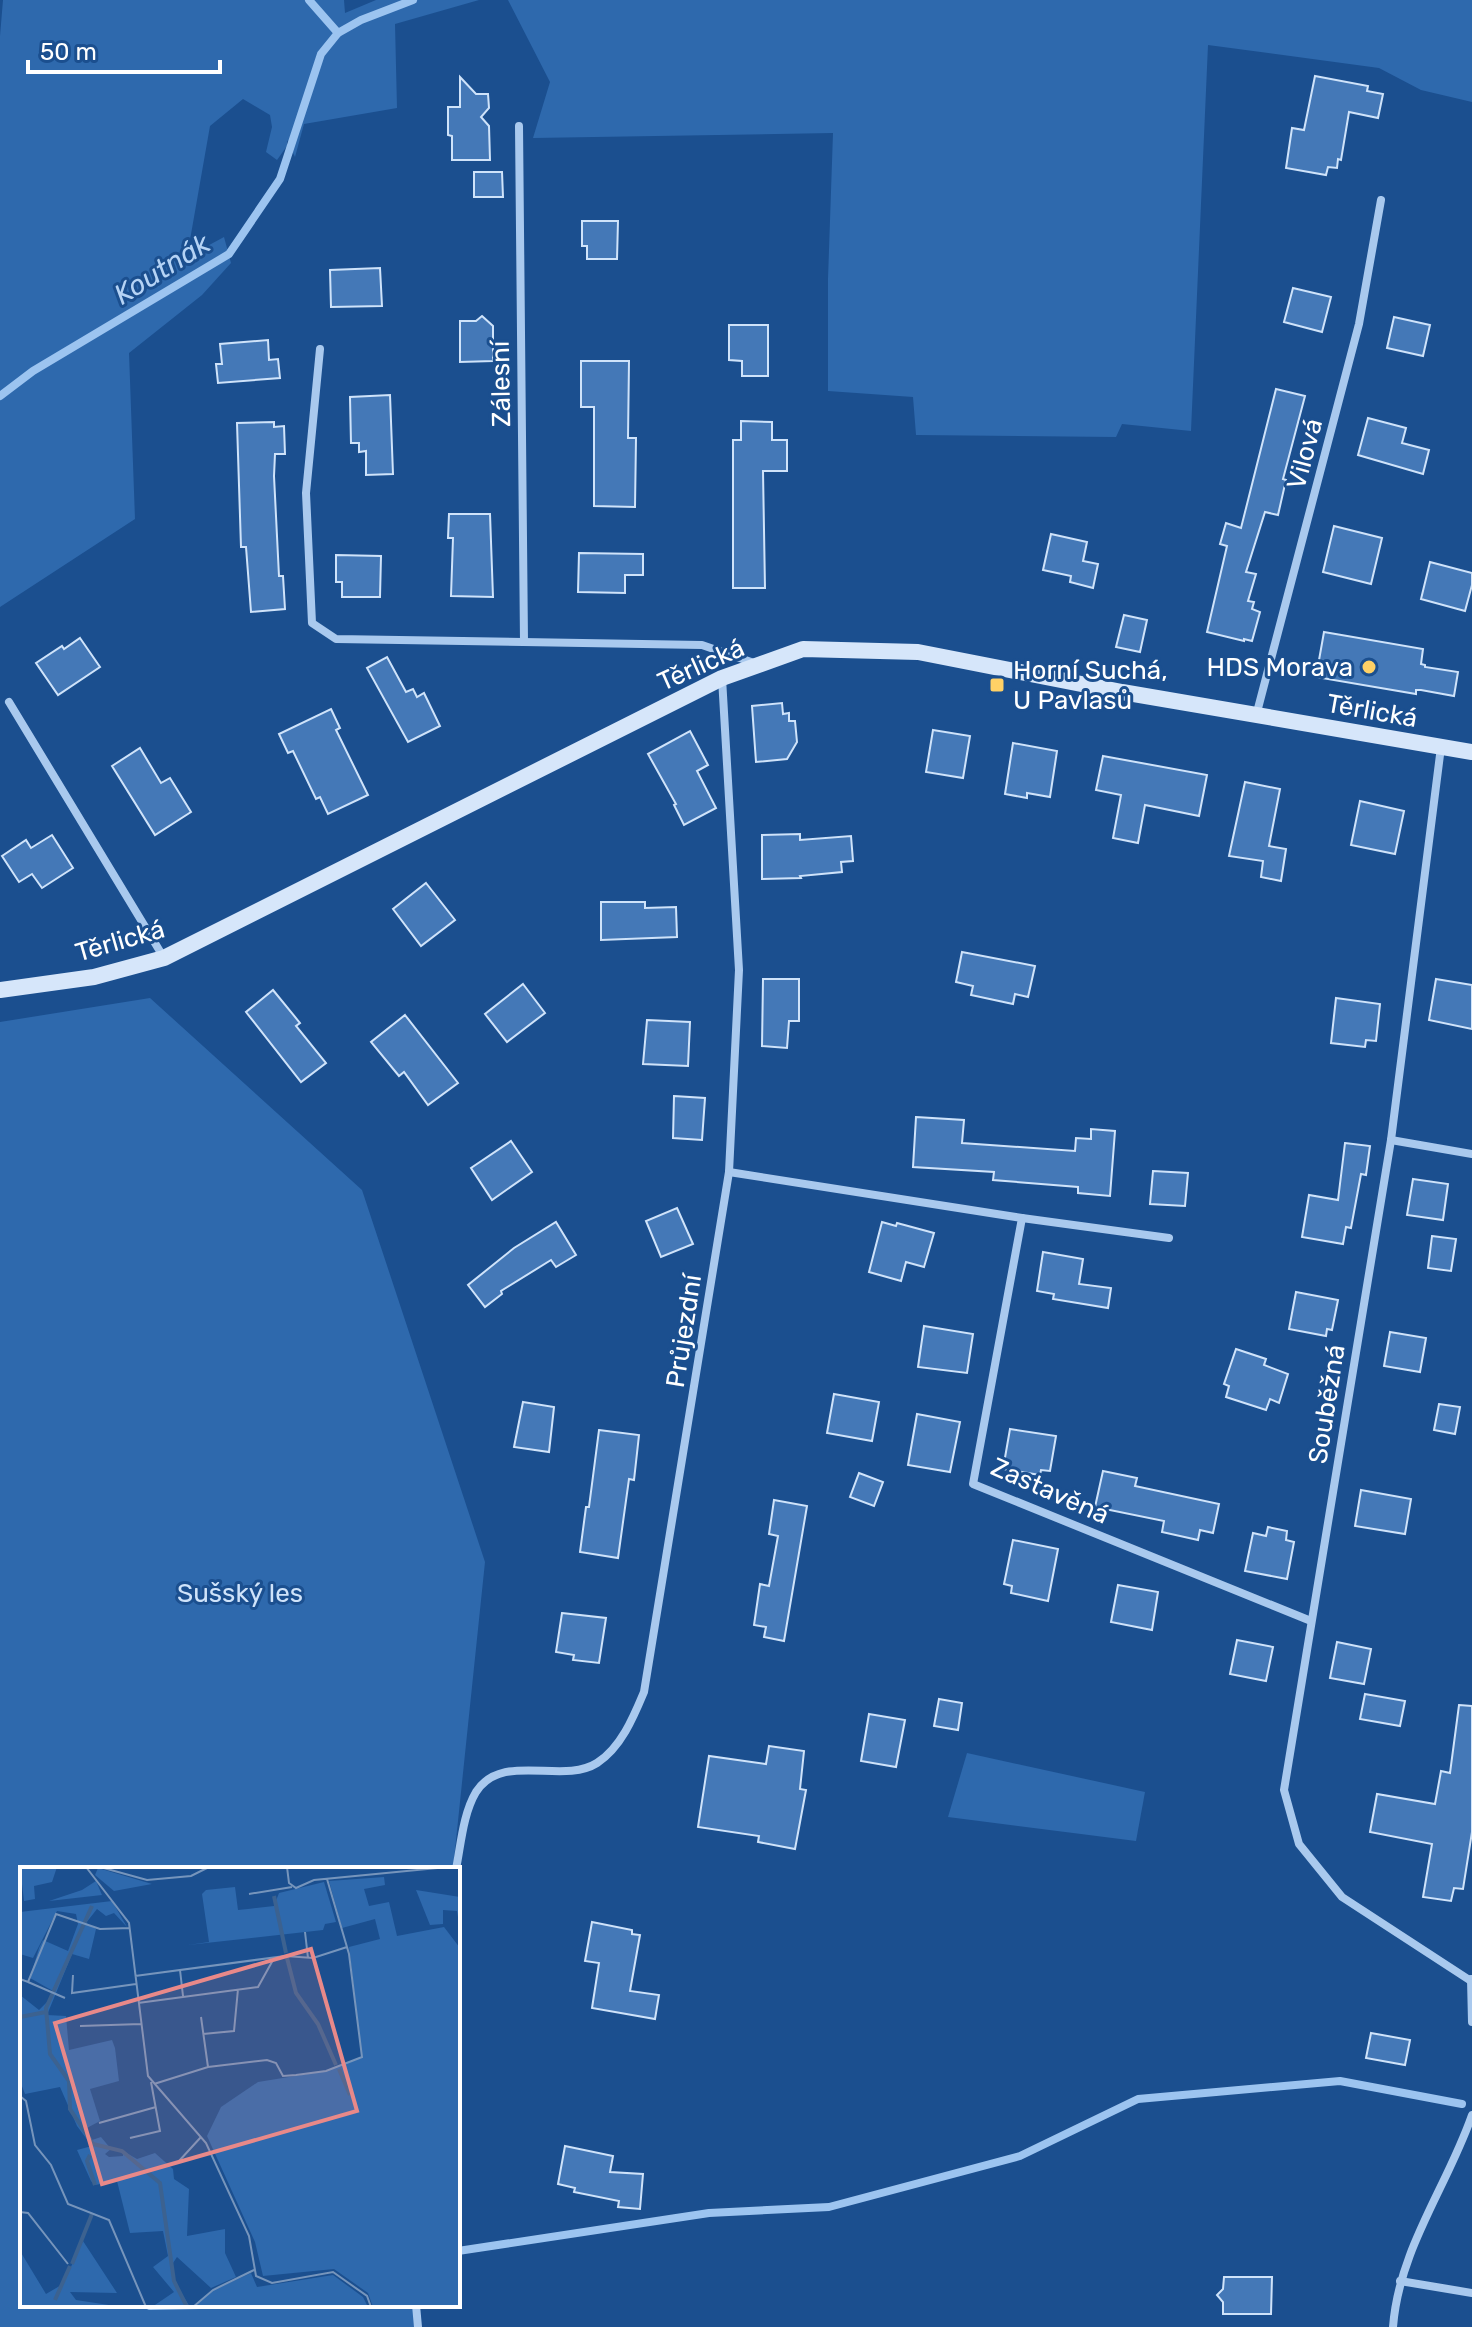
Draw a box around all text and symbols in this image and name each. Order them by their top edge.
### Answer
scale bar [28,24,220,74]
text: 50 m [40,38,97,66]
water label: Koutnák [108,226,217,311]
street label: Zálesní [485,339,517,427]
street label: Vilová [1281,415,1329,493]
street label: Těrlická [653,632,749,698]
place label: HDS Morava [1206,652,1353,683]
place label: Horní Suchá, U Pavlasů [1013,655,1168,716]
marker: HDS Morava [1360,658,1378,676]
marker: Horní Suchá, U Pavlasů [988,676,1006,694]
street label: Těrlická [1324,688,1420,734]
street label: Těrlická [72,913,168,969]
street label: Průjezdní [660,1271,708,1390]
street label: Souběžná [1302,1342,1352,1466]
street label: Zastavěná [986,1451,1114,1531]
park label: Sušský les [177,1578,303,1609]
inset map [20,1867,460,2307]

